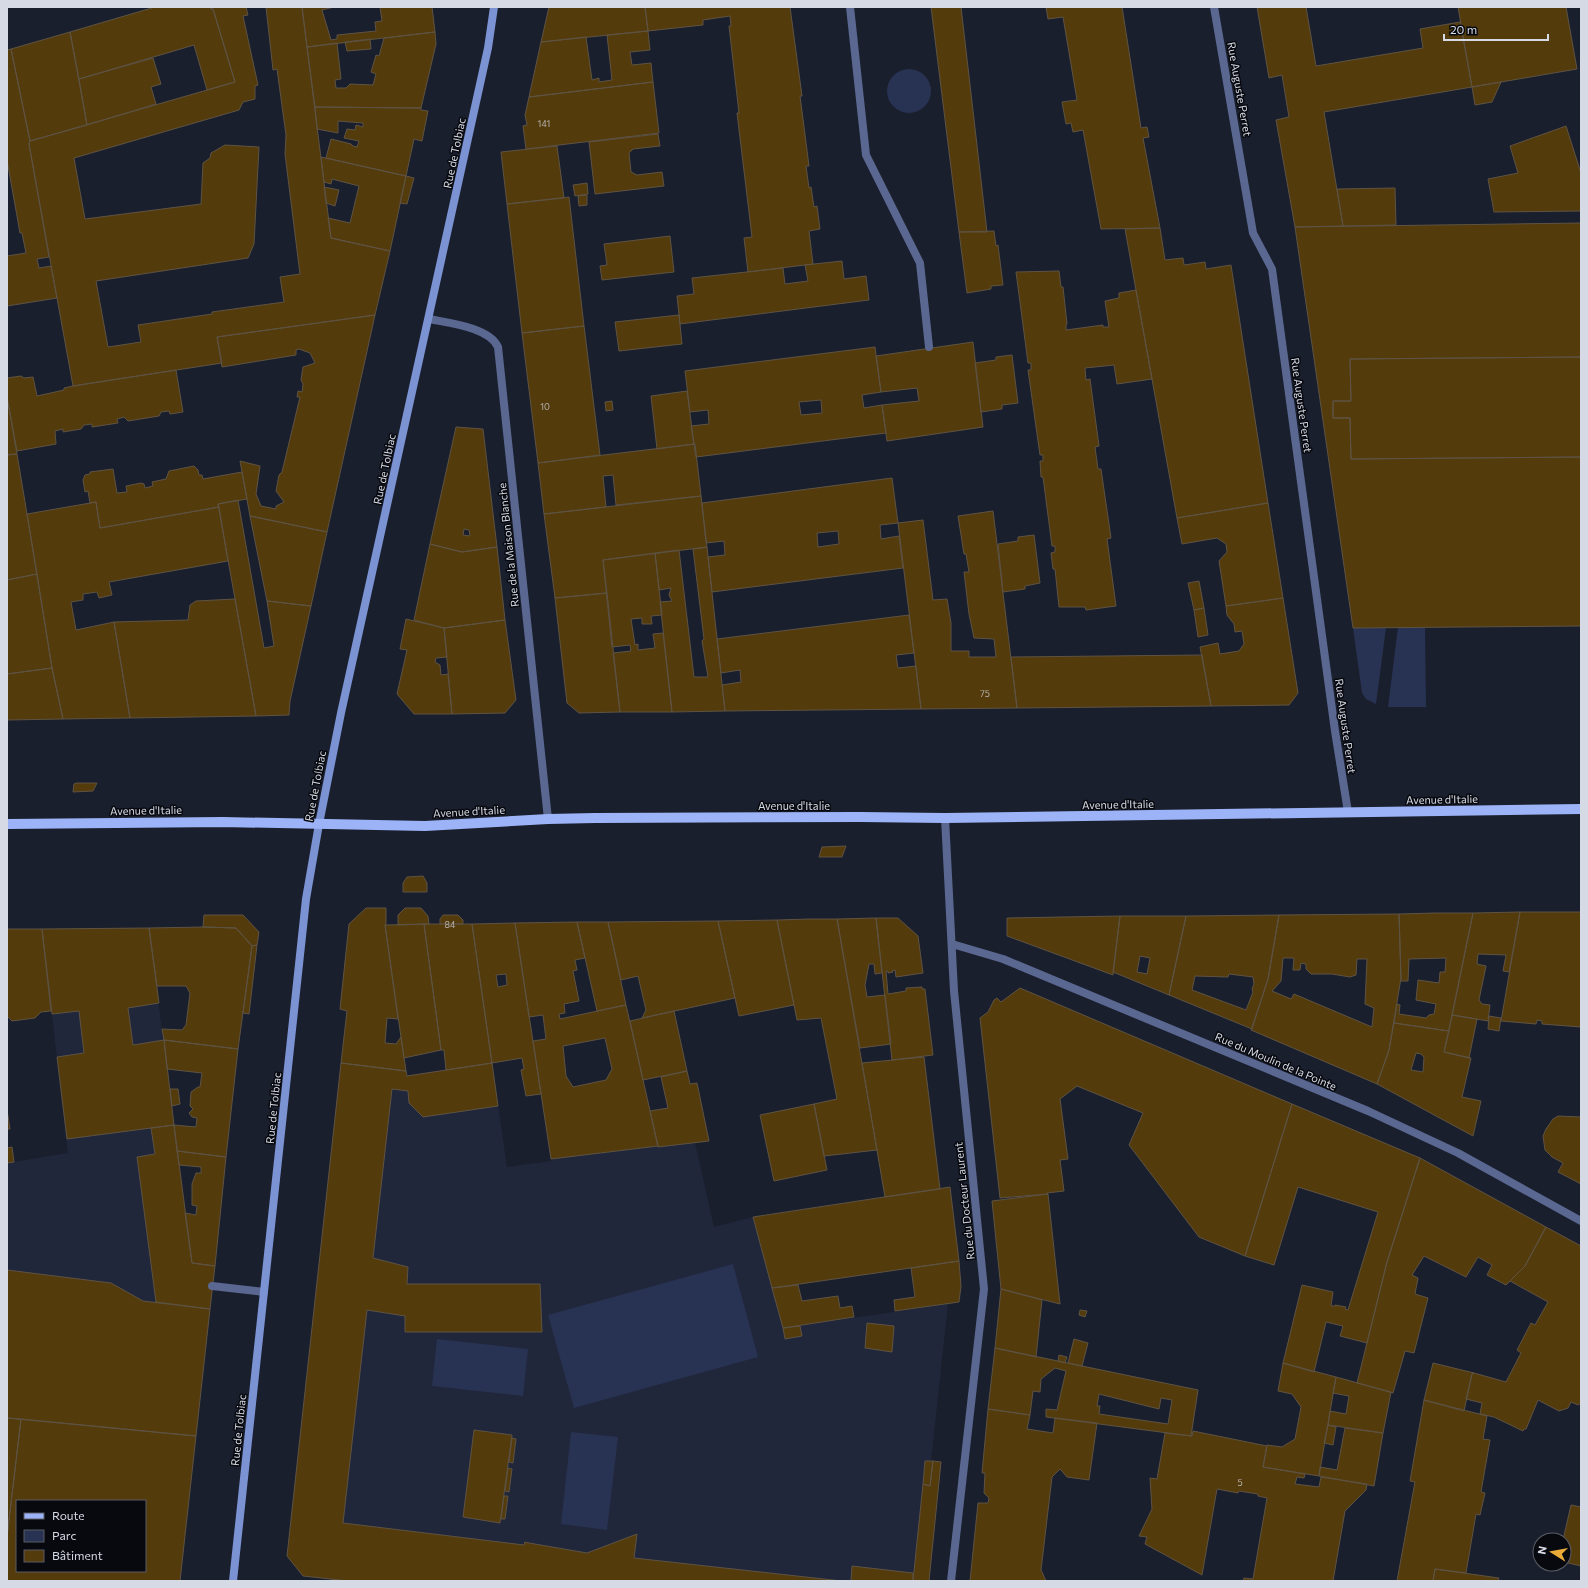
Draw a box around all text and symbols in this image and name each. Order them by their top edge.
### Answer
scale bar [1444,16,1548,42]
text: 20 m [1450,22,1477,36]
street label: Rue Auguste Perret [1225,41,1255,138]
street label: Rue de Tolbiac [440,117,468,189]
house number: 141 [538,118,550,129]
street label: Rue Auguste Perret [1289,357,1315,454]
house number: 10 [540,401,550,412]
street label: Rue de Tolbiac [370,433,398,505]
street label: Rue de la Maison Blanche [495,482,521,608]
street label: Rue Auguste Perret [1333,678,1359,775]
house number: 75 [980,688,990,699]
street label: Rue de Tolbiac [302,750,328,822]
street label: Avenue d'Italie [1406,792,1478,806]
street label: Avenue d'Italie [1082,797,1154,811]
street label: Avenue d'Italie [758,799,830,812]
street label: Avenue d'Italie [110,803,182,817]
street label: Avenue d'Italie [433,803,506,819]
house number: 84 [445,919,456,930]
street label: Rue du Moulin de la Pointe [1213,1029,1339,1093]
street label: Rue de Tolbiac [263,1072,283,1144]
street label: Rue du Docteur Laurent [951,1141,977,1260]
street label: Rue de Tolbiac [228,1394,248,1466]
house number: 5 [1237,1477,1243,1488]
legend [16,1500,146,1572]
text: Route [52,1508,85,1522]
text: Parc [52,1528,76,1542]
north arrow [1532,1532,1572,1572]
text: N [1535,1545,1549,1555]
text: Bâtiment [52,1548,103,1562]

